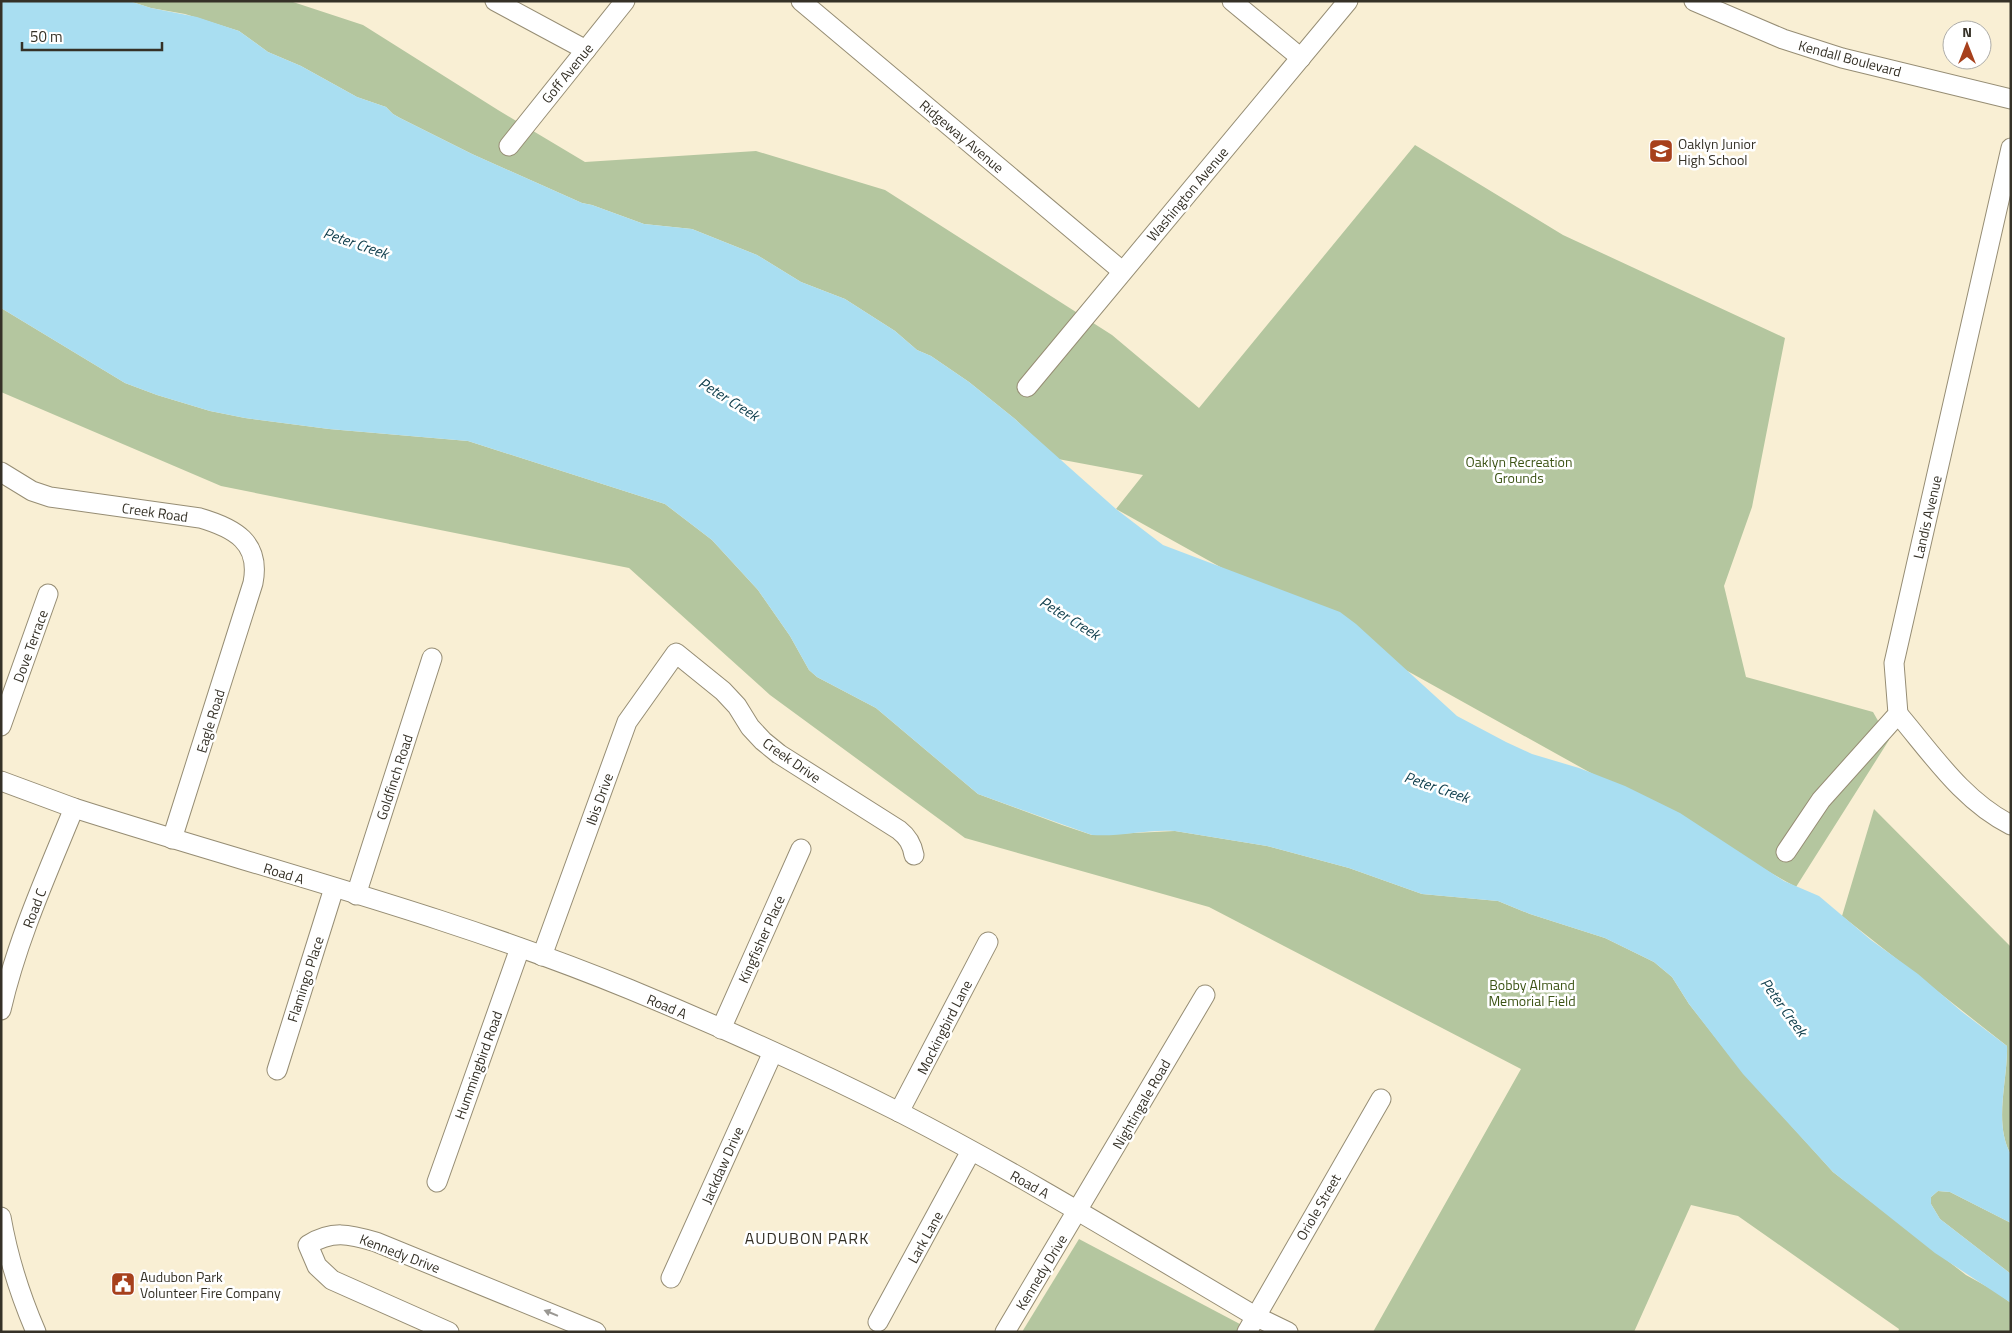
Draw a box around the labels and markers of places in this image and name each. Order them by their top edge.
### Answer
place label: Oaklyn Junior High School [1678,133,1756,170]
school or university icon: Oaklyn Junior High School [1648,138,1674,164]
place label: Audubon Park Volunteer Fire Company [140,1266,281,1303]
public building icon: Audubon Park Volunteer Fire Company [110,1271,136,1297]

